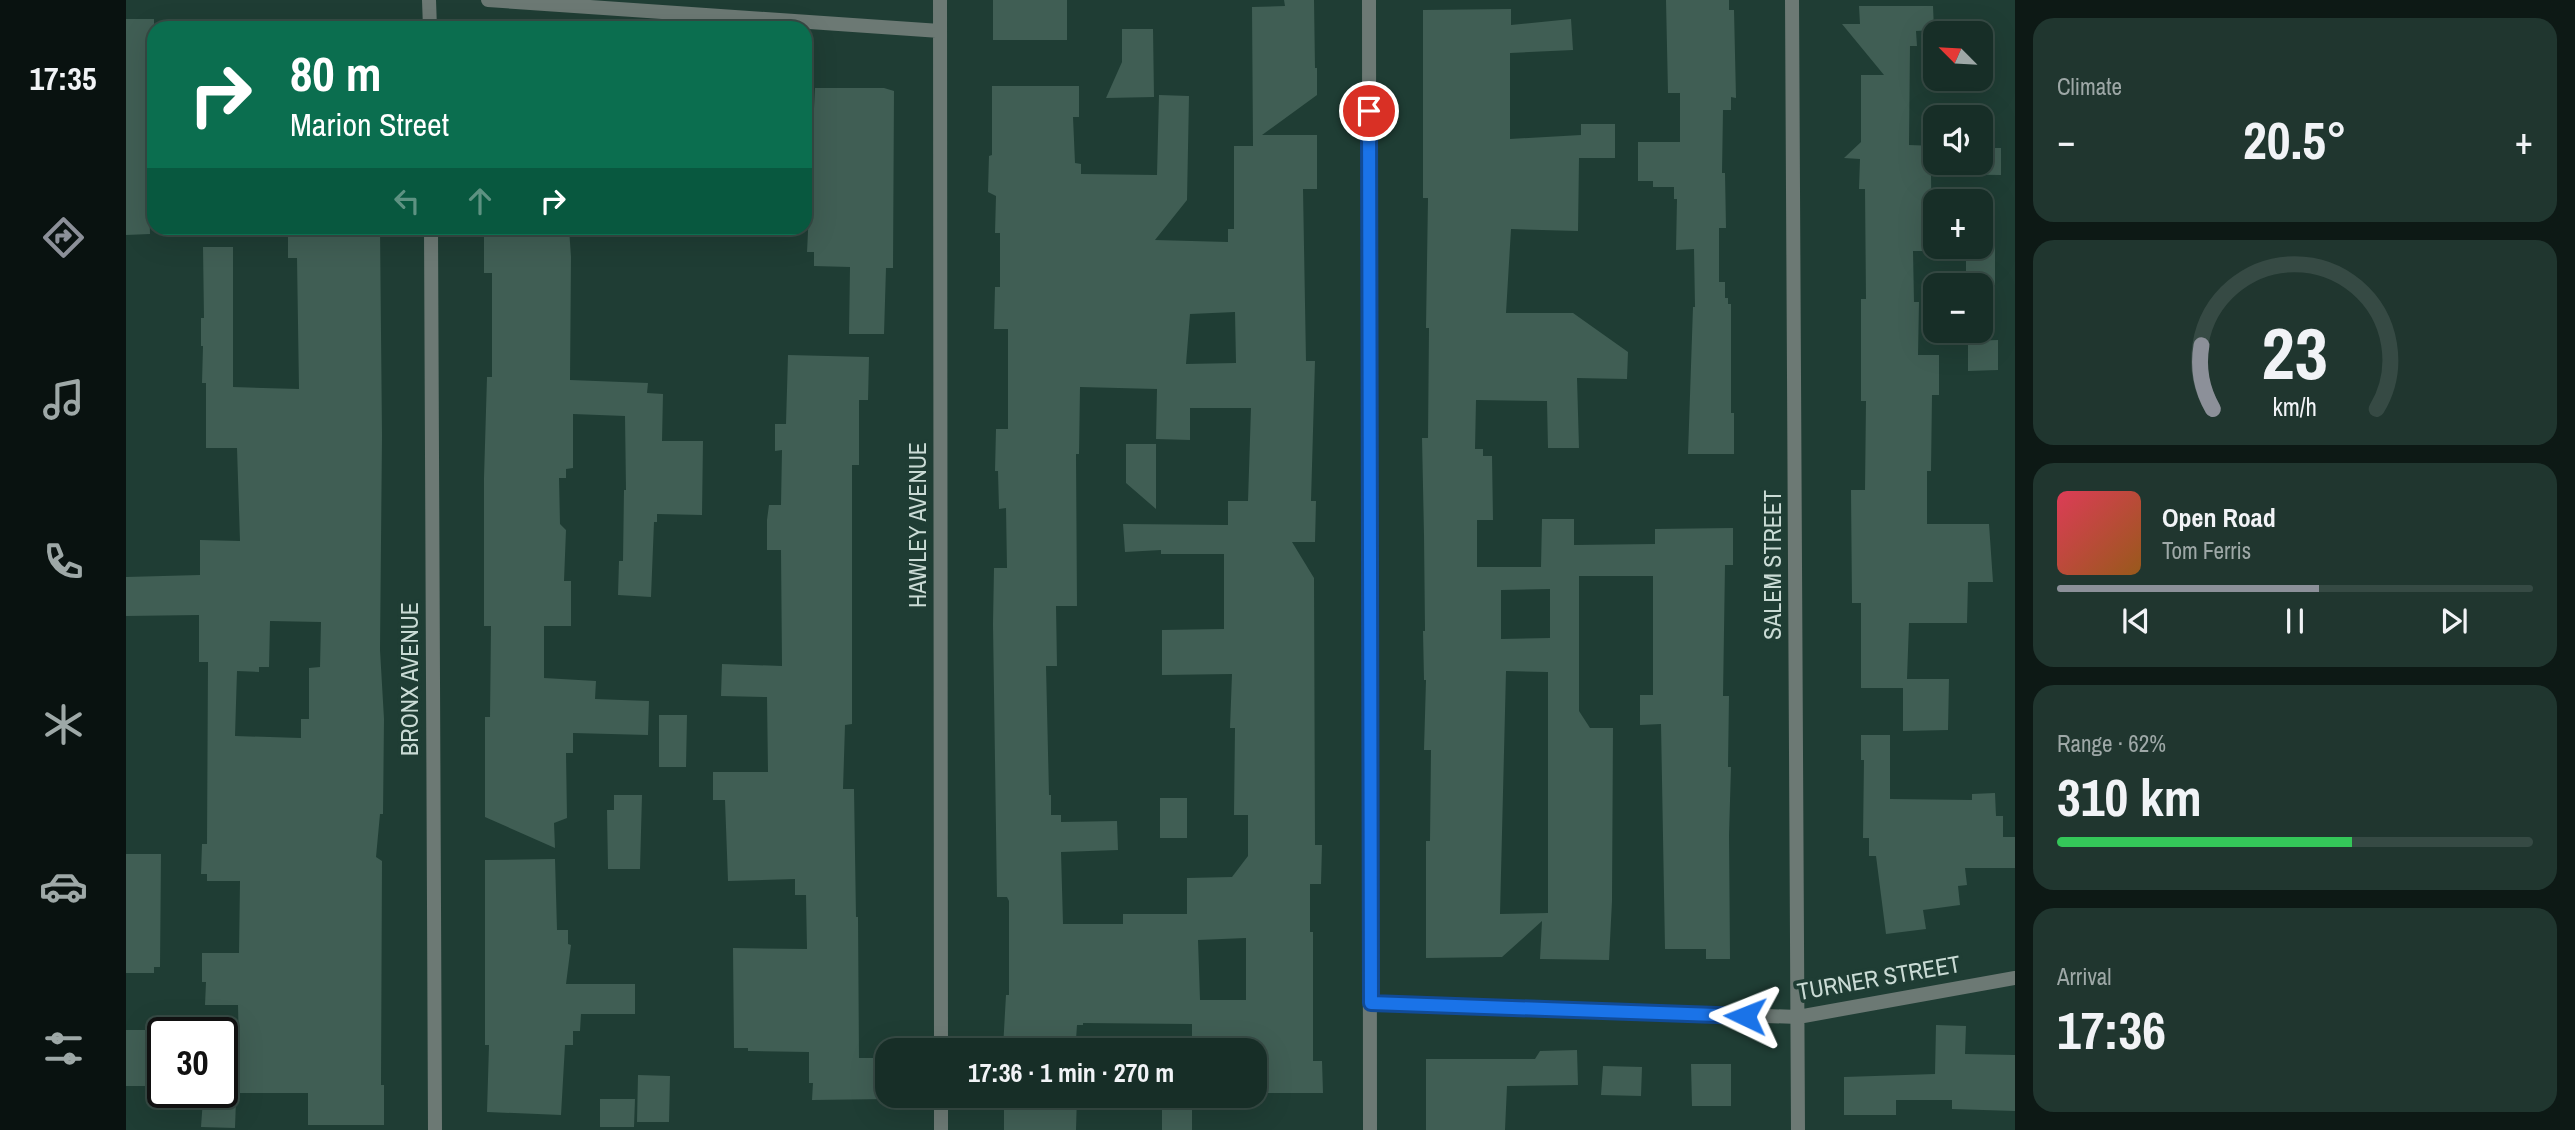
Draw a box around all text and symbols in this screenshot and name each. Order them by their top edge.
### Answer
north arrow [1923,21,1993,91]
map controls [1923,21,1993,343]
text: 80 m [290,40,382,106]
icon: right [175,49,266,140]
text: 17:35 [29,57,97,100]
text: Climate [2057,71,2122,102]
pin [1339,81,1399,141]
icon: arrive [1350,92,1388,130]
text: Marion Street [290,103,449,146]
button: sound [1923,105,1993,175]
text: 20.5° [2243,105,2347,175]
text: − [2057,115,2075,166]
text: + [2515,115,2533,166]
icon: left [388,182,426,220]
icon: ahead [461,182,499,220]
icon: right [534,182,572,220]
button: + [1923,189,1993,259]
icon: directions [39,213,88,262]
button: − [1923,273,1993,343]
text: 23 [2262,304,2328,402]
icon: music [39,375,88,424]
text: km/h [2273,389,2317,423]
street label: HAWLEY AVENUE [901,442,933,608]
street label: SALEM STREET [1756,490,1788,640]
text: Open Road [2162,500,2276,535]
text: Tom Ferris [2162,535,2251,566]
icon: phone [39,537,88,586]
street label: BRONX AVENUE [393,602,425,756]
icon: previous [2117,602,2155,640]
icon: pause [2276,602,2314,640]
icon: next [2435,602,2473,640]
icon: climate [39,700,88,749]
text: Range · 62% [2057,728,2166,759]
text: 310 km [2057,762,2202,832]
icon: car [39,862,88,911]
street label: TURNER STREET [1795,947,1963,1007]
text: Arrival [2057,961,2112,992]
position arrow [1708,979,1782,1053]
text: 17:36 [2057,995,2166,1065]
speed limit sign: 30 [147,1017,238,1108]
icon: filters [39,1024,88,1073]
text: 17:36 · 1 min · 270 m [968,1055,1174,1090]

